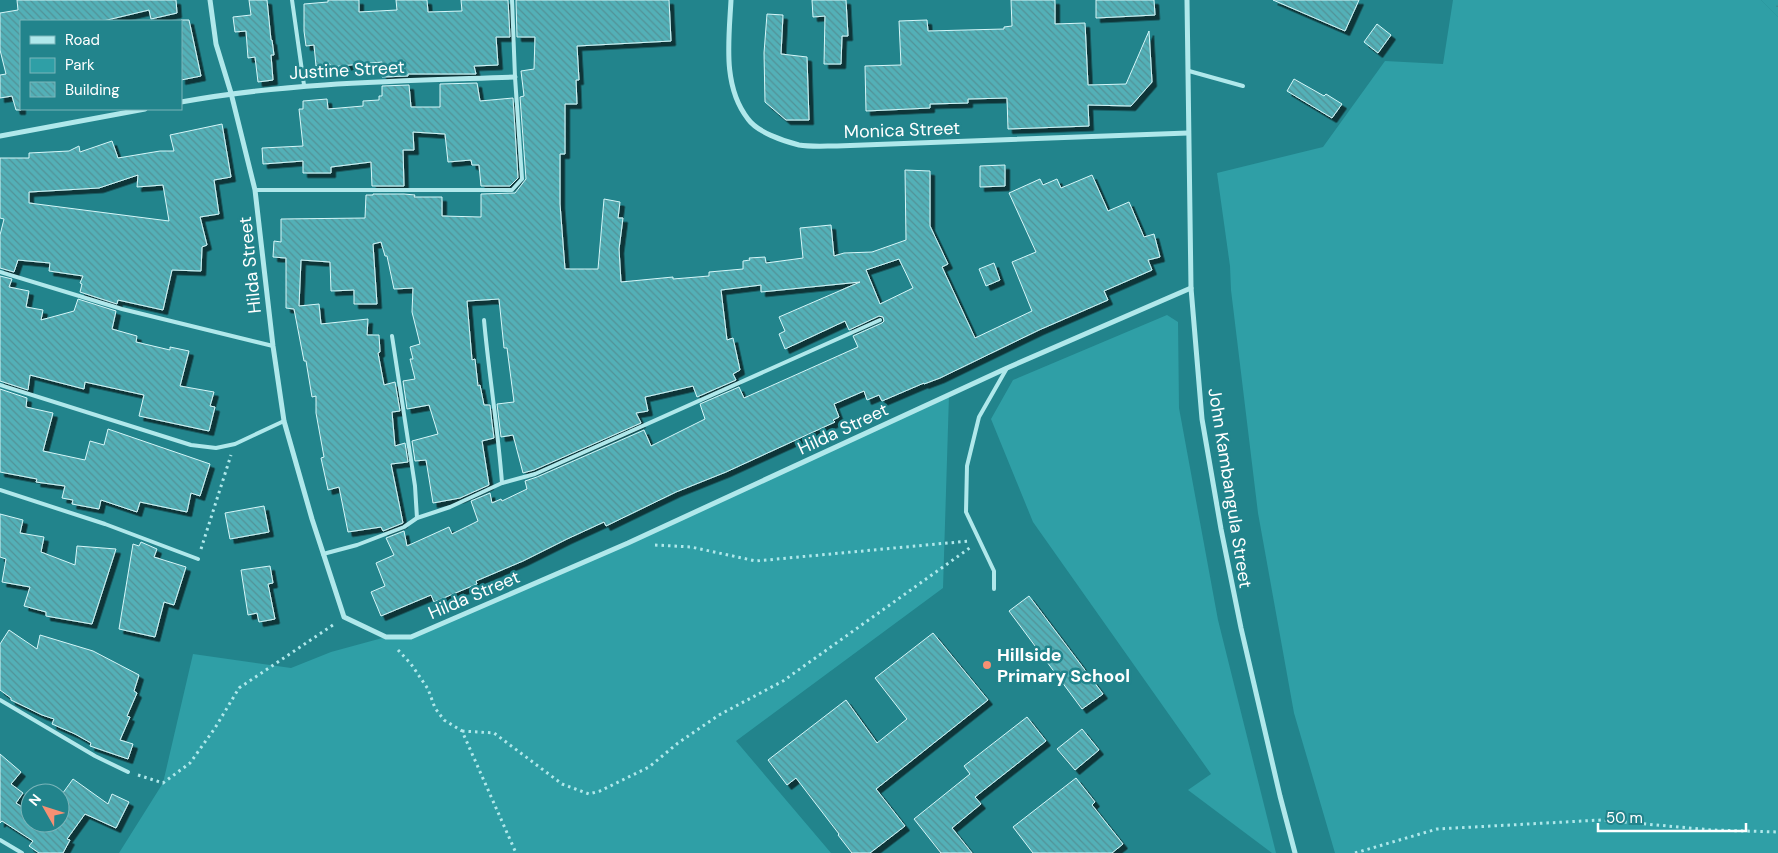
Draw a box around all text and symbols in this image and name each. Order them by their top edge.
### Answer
legend [20,20,182,110]
text: Road [65,30,100,50]
text: Park [65,55,95,75]
street label: Justine Street [289,55,405,85]
text: Building [65,80,120,100]
street label: Monica Street [843,116,961,144]
street label: Hilda Street [233,215,267,315]
street label: John Kambangula Street [1202,386,1258,590]
street label: Hilda Street [794,398,892,460]
street label: Hilda Street [424,565,524,625]
place label: Hillside Primary School [997,643,1130,688]
marker: Hillside Primary School [981,659,993,671]
north arrow [20,783,70,833]
text: N [25,790,45,809]
scale bar [1598,800,1746,832]
text: 50 m [1606,808,1643,828]

